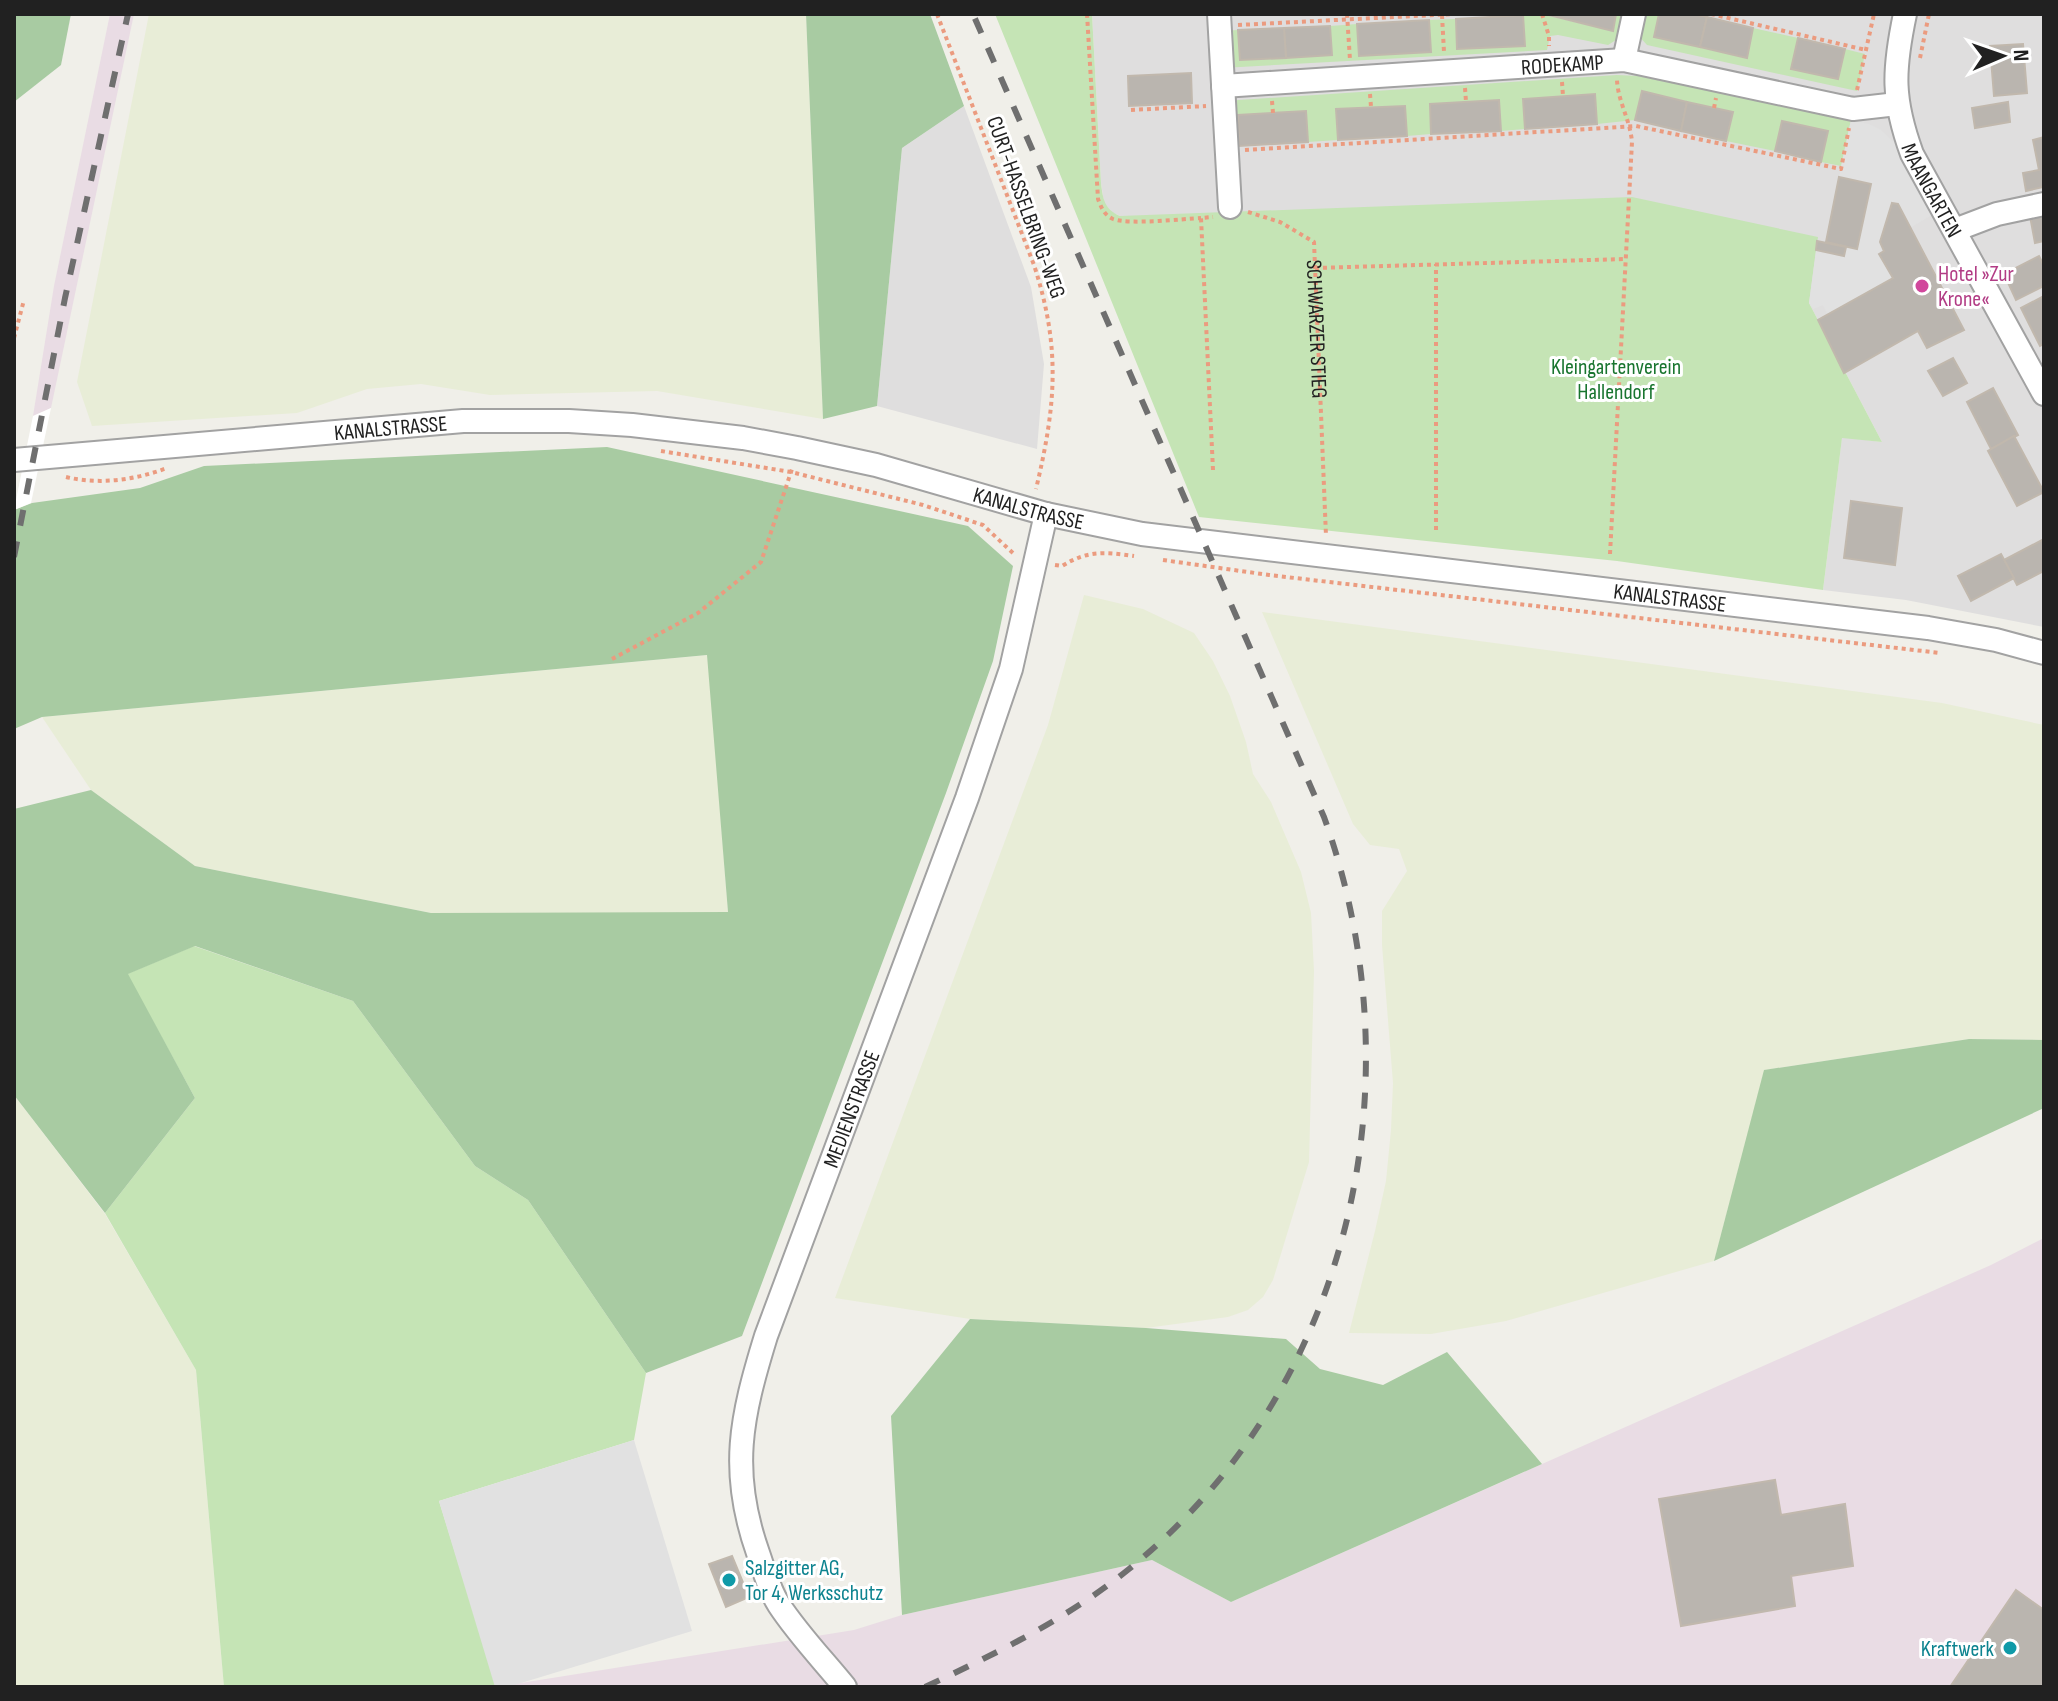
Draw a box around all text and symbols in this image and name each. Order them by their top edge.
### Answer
north arrow [1962,16,2042,96]
street label: RODEKAMP [1520,49,1604,82]
text: N [2007,49,2034,62]
street label: CURT-HASSELBRING-WEG [980,113,1071,302]
street label: MAANGARTEN [1894,140,1967,243]
street label: SCHWARZER STIEG [1300,259,1332,399]
place label: Hotel »Zur Krone« [1938,261,2014,313]
marker: Hotel »Zur Krone« [1913,277,1931,295]
park label: Kleingartenverein Hallendorf [1551,354,1681,406]
street label: KANALSTRASSE [333,410,448,447]
street label: KANALSTRASSE [970,482,1086,537]
street label: KANALSTRASSE [1612,578,1728,619]
street label: MEDIENSTRASSE [818,1047,886,1172]
place label: Salzgitter AG, Tor 4, Werksschutz [745,1555,883,1607]
marker: Salzgitter AG, Tor 4, Werksschutz [720,1571,738,1589]
place label: Kraftwerk [1921,1636,1995,1663]
marker: Kraftwerk [2001,1639,2019,1657]

